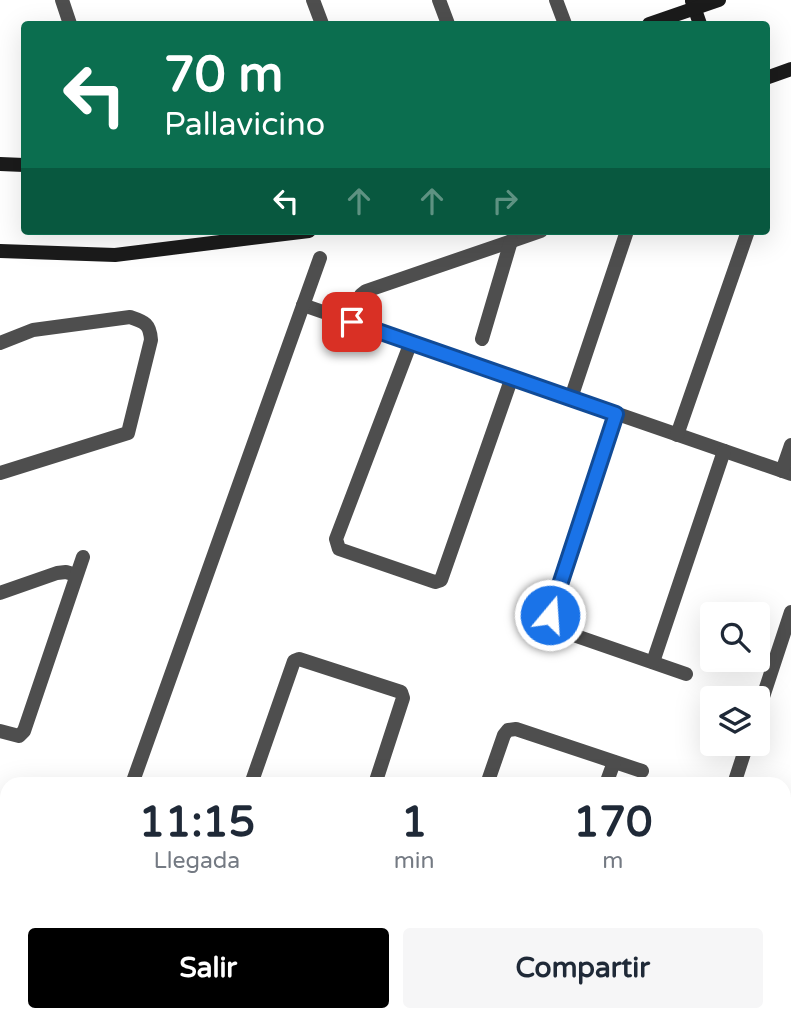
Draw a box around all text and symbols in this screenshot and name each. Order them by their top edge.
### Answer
text: 70 m [164,46,283,105]
icon: left [49,49,140,140]
text: Pallavicino [164,106,325,144]
icon: left [267,182,305,220]
icon: ahead [340,182,378,220]
icon: ahead [413,182,451,220]
icon: right [486,182,524,220]
pin [322,292,382,352]
icon: arrive [333,303,371,341]
position arrow [513,578,587,652]
map controls [700,602,770,756]
button: search [700,602,770,672]
button: layers [700,686,770,756]
text: 11:15 [139,797,255,848]
text: 1 [401,797,427,848]
text: 170 [573,797,652,848]
text: Llegada [153,847,240,875]
text: min [394,847,435,875]
text: m [602,847,623,875]
button: Salir [28,928,389,1008]
button: Compartir [403,928,763,1008]

